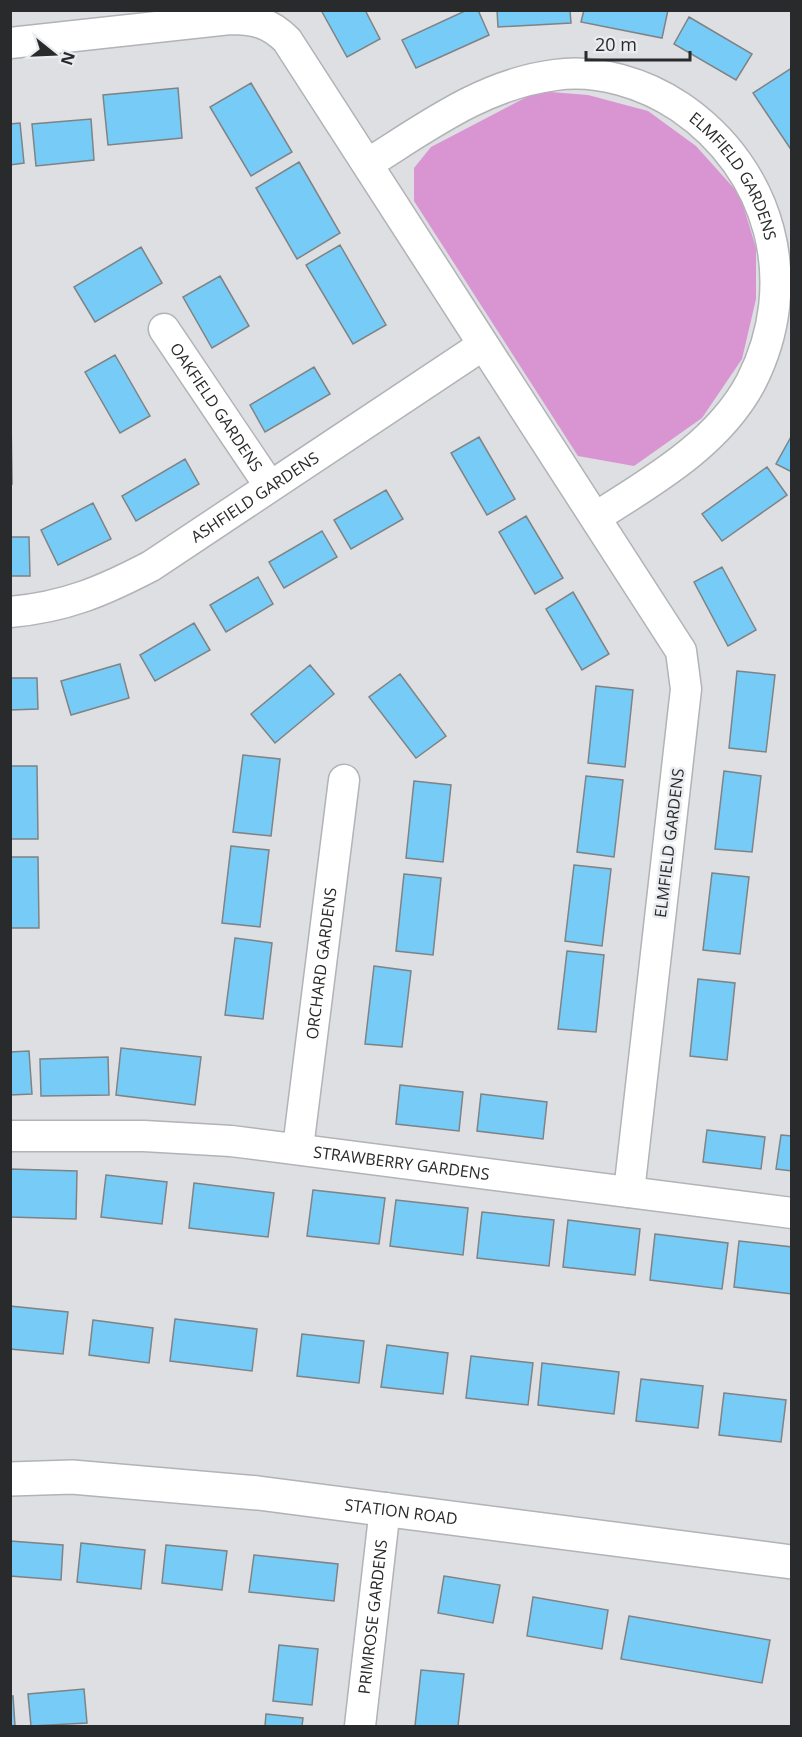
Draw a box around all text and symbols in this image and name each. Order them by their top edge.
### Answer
north arrow [24,24,84,84]
scale bar [586,24,690,62]
text: 20 m [595,32,637,56]
text: N [56,49,81,68]
street label: ELMFIELD GARDENS [685,107,782,242]
street label: OAKFIELD GARDENS [165,338,268,476]
street label: ASHFIELD GARDENS [186,446,323,548]
street label: ELMFIELD GARDENS [649,767,689,919]
street label: ORCHARD GARDENS [301,886,341,1041]
street label: STRAWBERRY GARDENS [312,1141,491,1185]
street label: STATION ROAD [343,1493,459,1530]
street label: PRIMROSE GARDENS [353,1538,392,1695]

